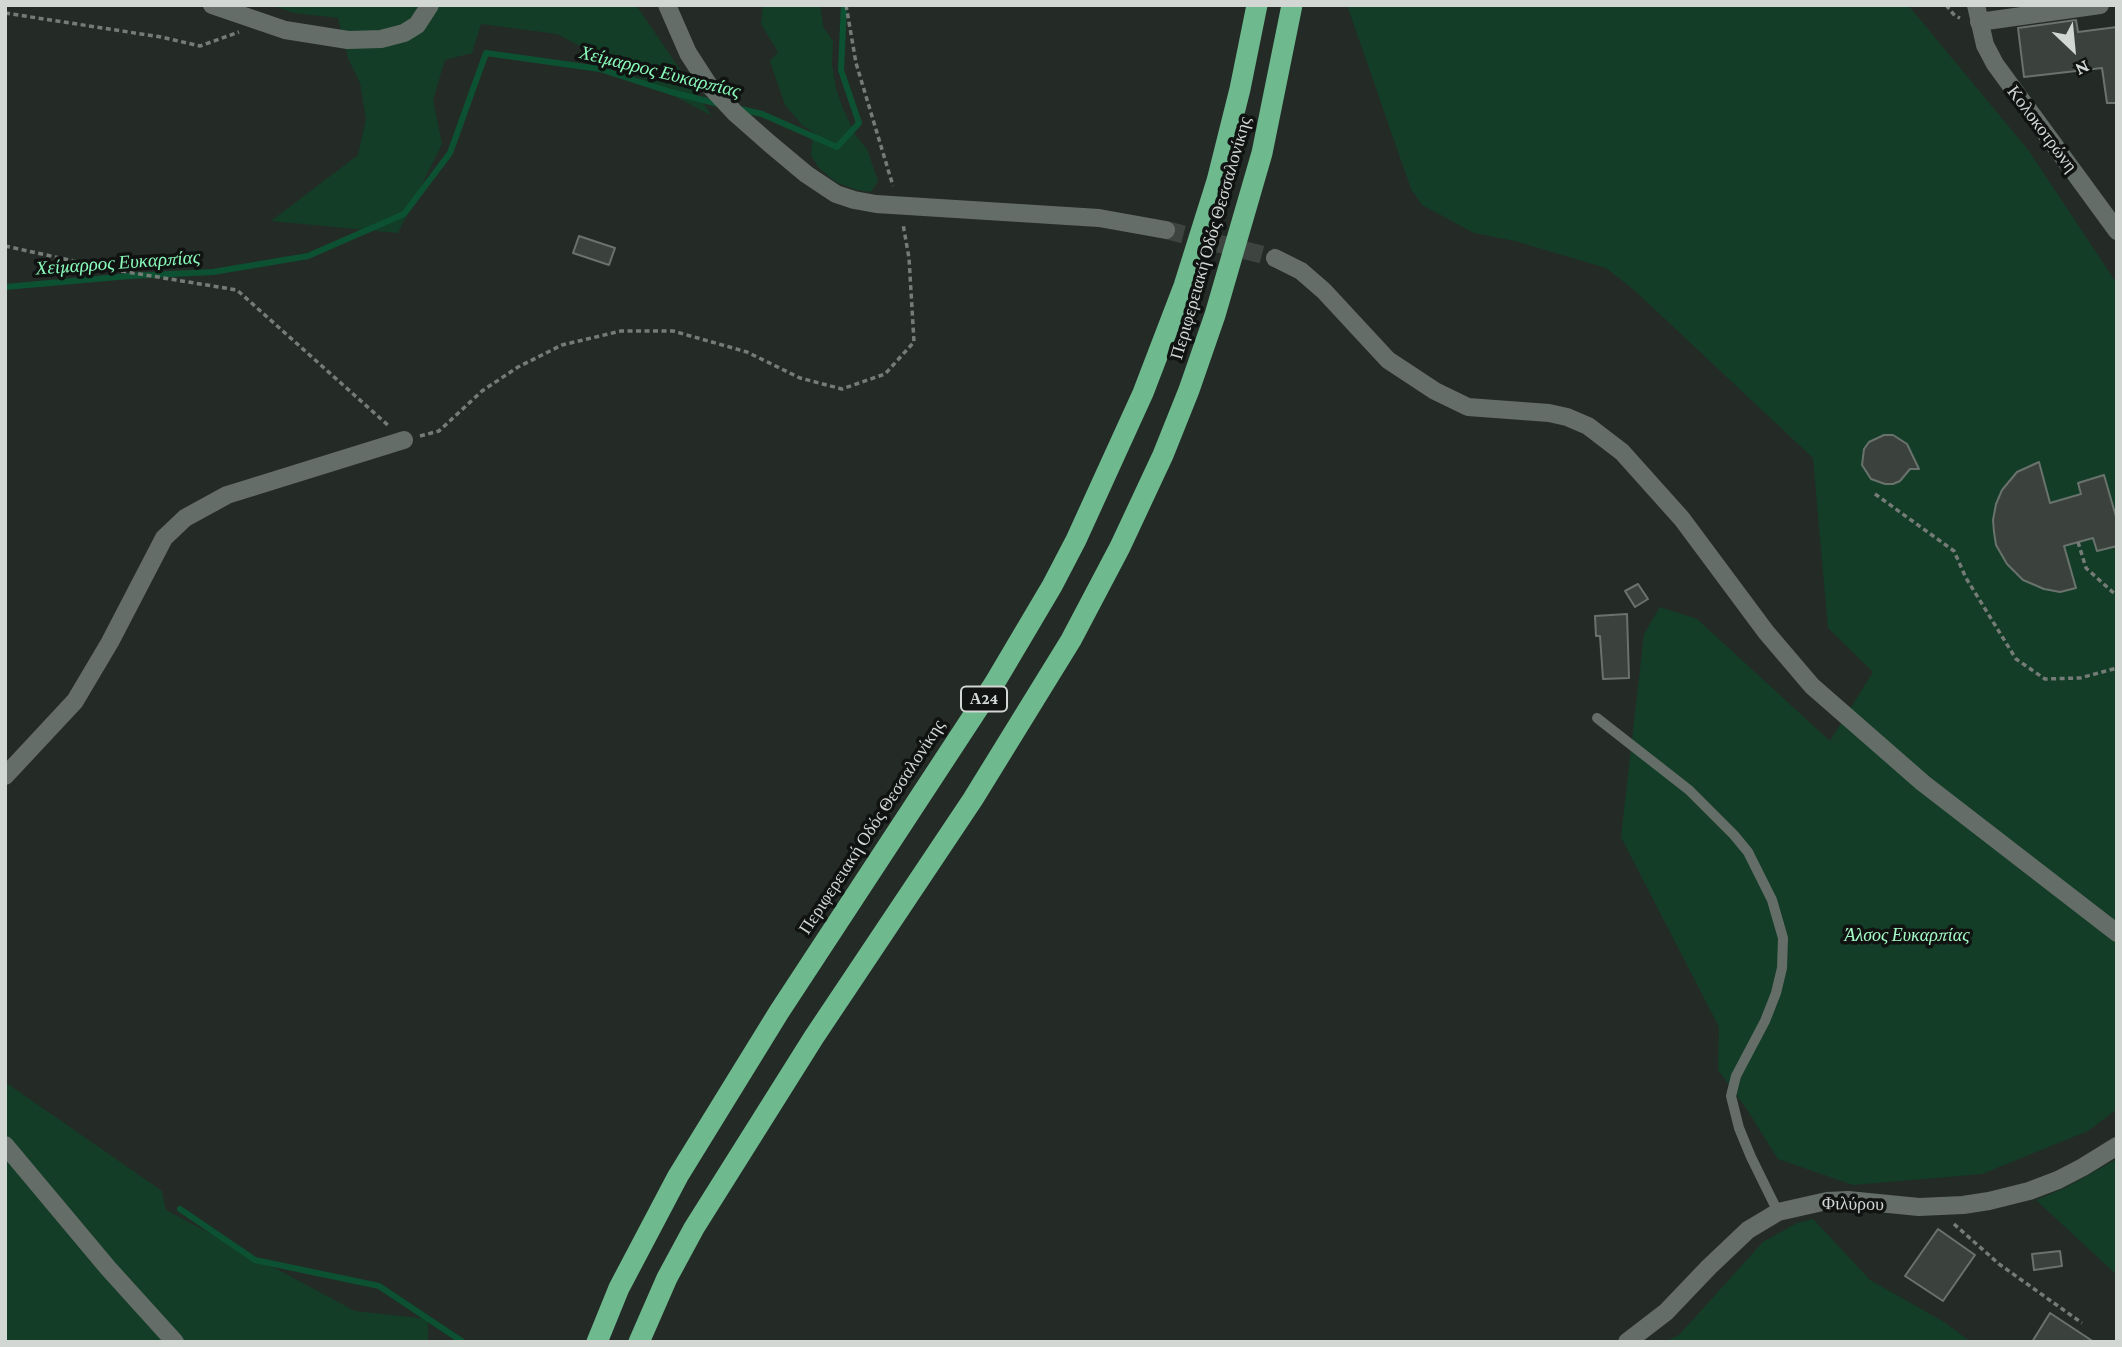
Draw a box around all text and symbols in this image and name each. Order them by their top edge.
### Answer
north arrow [2038,14,2108,84]
water label: Χείμαρρος Ευκαρπίας [577,41,743,103]
text: N [2072,56,2093,81]
street label: Κολοκοτρώνη [2002,81,2082,177]
street label: Περιφερειακή Οδός Θεσσαλονίκης [1166,114,1256,362]
water label: Χείμαρρος Ευκαρπίας [35,246,201,280]
road number: Α24 [961,686,1007,712]
street label: Περιφερειακή Οδός Θεσσαλονίκης [794,716,950,938]
park label: Άλσος Ευκαρπίας [1844,924,1970,946]
street label: Φιλύρου [1822,1193,1884,1215]

